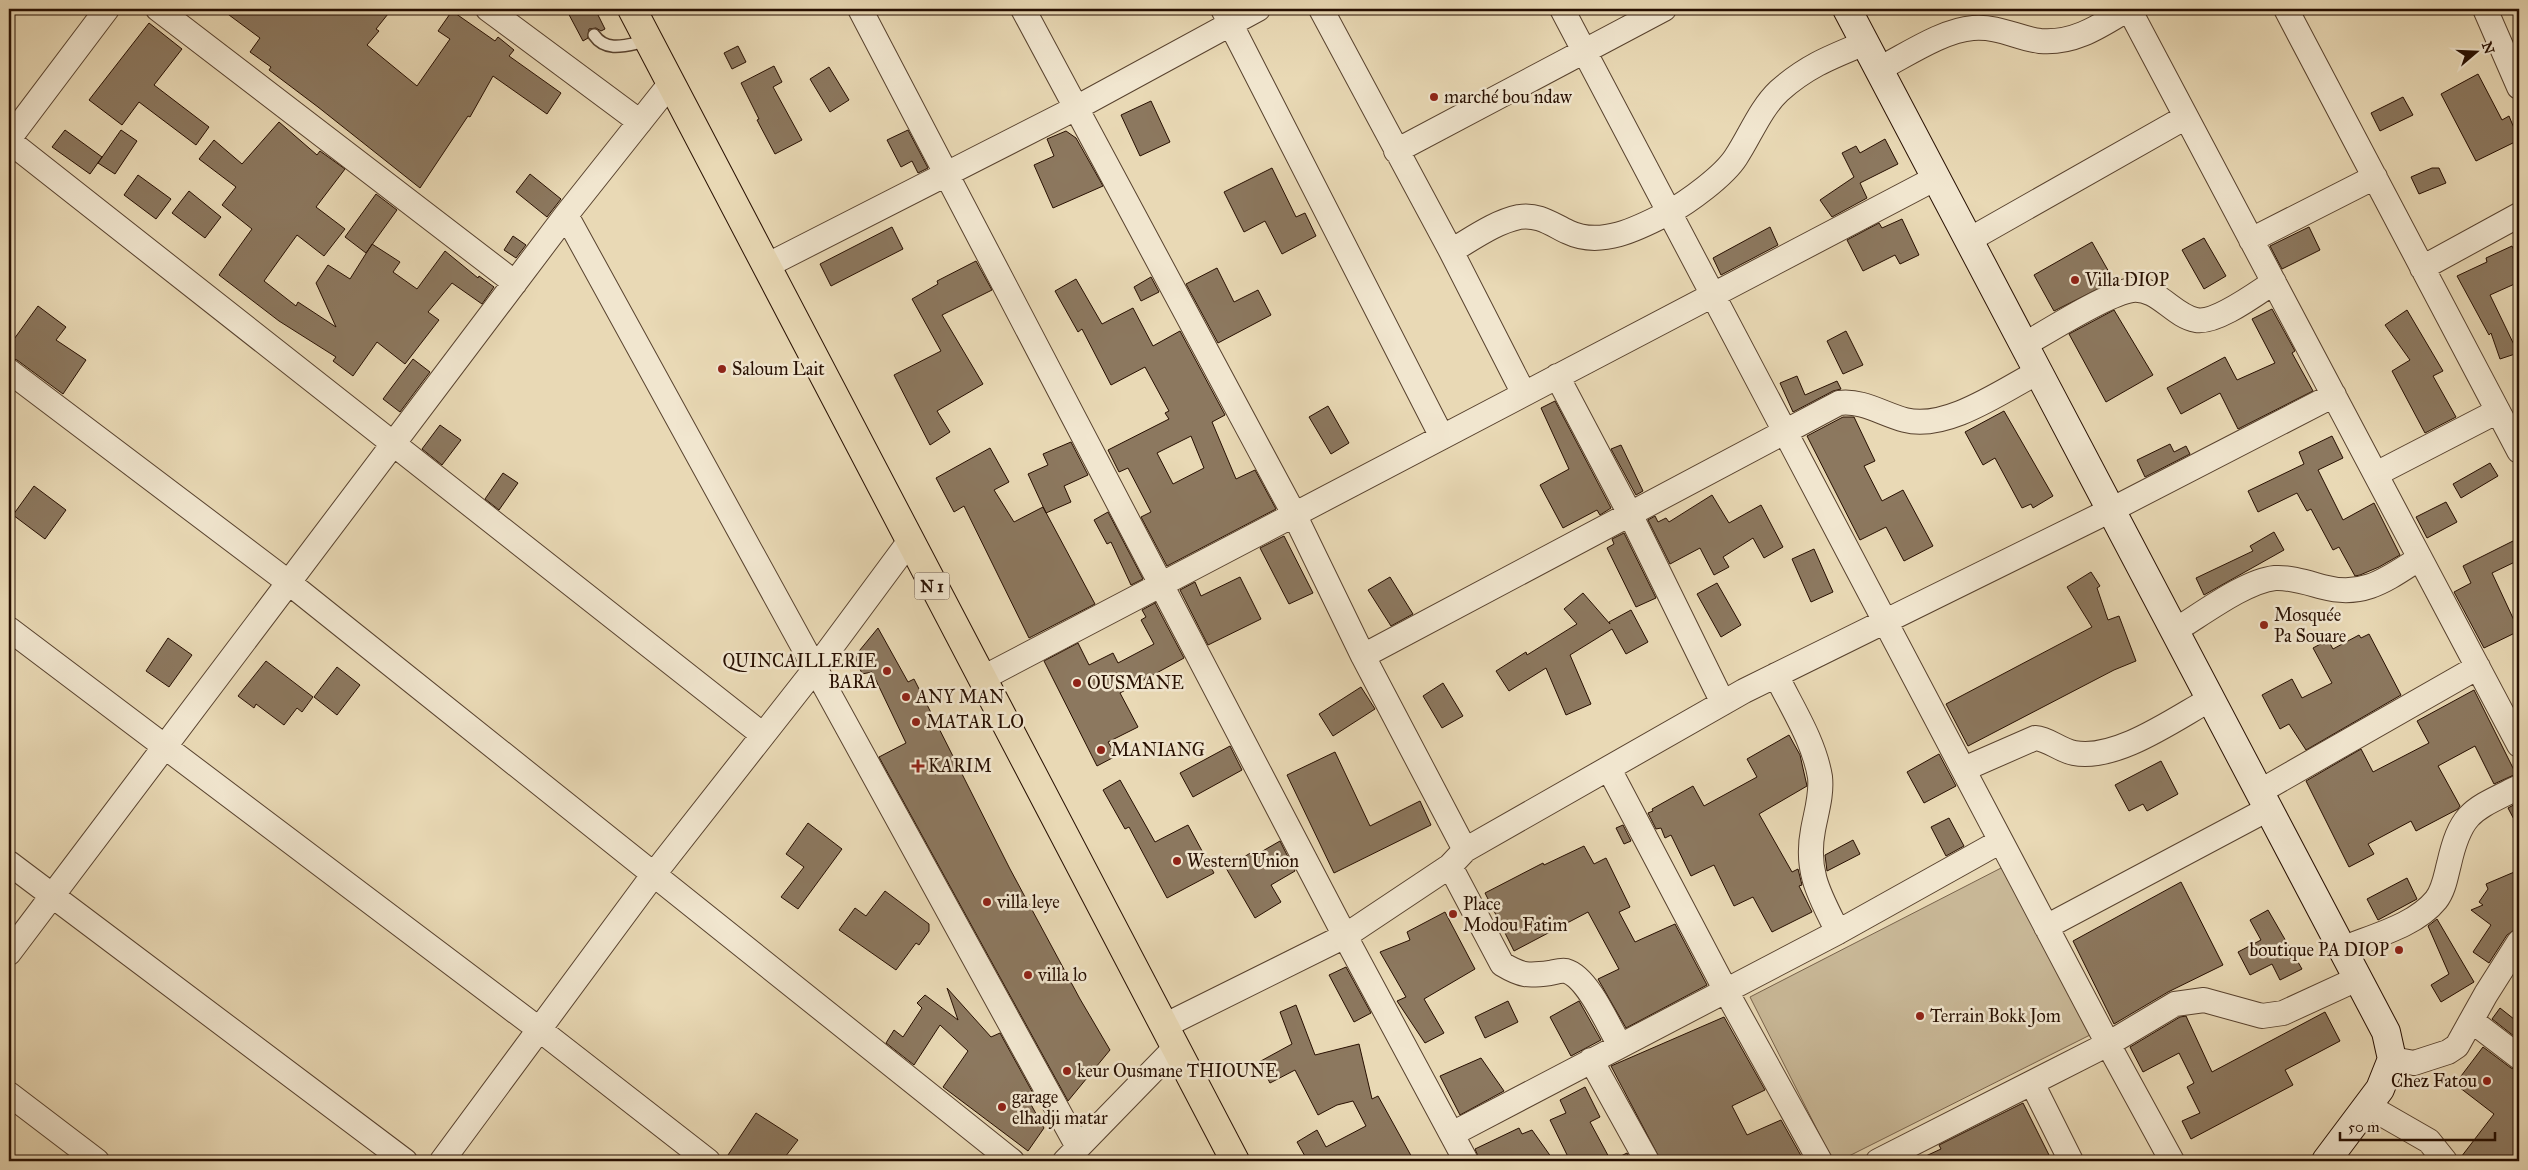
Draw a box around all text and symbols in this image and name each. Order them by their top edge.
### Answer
north arrow [2450,28,2500,78]
text: N [2478,40,2498,56]
place label: marché bou ndaw [1444,86,1572,108]
marker: marché bou ndaw [1428,91,1440,103]
place label: Villa DIOP [2084,269,2169,291]
marker: Villa DIOP [2069,274,2081,286]
place label: Saloum Lait [732,358,825,380]
marker: Saloum Lait [716,363,728,375]
road number: N 1 [914,572,950,600]
place label: Mosquée Pa Souare [2274,604,2346,647]
marker: Mosquée Pa Souare [2258,619,2270,631]
place label: QUINCAILLERIE BARA [723,650,877,693]
marker: QUINCAILLERIE BARA [881,665,893,677]
place label: OUSMANE [1087,672,1184,694]
marker: OUSMANE [1071,677,1083,689]
place label: ANY MAN [915,686,1005,708]
marker: ANY MAN [900,691,912,703]
place label: MATAR LO [926,711,1024,733]
marker: MATAR LO [910,716,922,728]
place label: MANIANG [1111,739,1205,761]
marker: MANIANG [1095,744,1107,756]
place label: KARIM [928,755,992,777]
marker: KARIM [912,760,924,772]
place label: Western Union [1187,850,1299,872]
marker: Western Union [1171,855,1183,867]
place label: villa leye [996,891,1060,913]
place label: Place Modou Fatim [1463,893,1568,936]
marker: villa leye [981,896,993,908]
marker: Place Modou Fatim [1447,908,1459,920]
place label: boutique PA DIOP [2250,939,2389,962]
marker: boutique PA DIOP [2393,944,2405,956]
place label: villa lo [1037,964,1087,986]
marker: villa lo [1022,969,1034,981]
place label: Terrain Bokk Jom [1930,1005,2061,1028]
marker: Terrain Bokk Jom [1914,1010,1926,1022]
place label: keur Ousmane THIOUNE [1077,1060,1278,1082]
marker: keur Ousmane THIOUNE [1061,1065,1073,1077]
place label: Chez Fatou [2391,1070,2477,1092]
marker: Chez Fatou [2481,1075,2493,1087]
place label: garage elhadji matar [1012,1086,1108,1129]
marker: garage elhadji matar [996,1101,1008,1113]
scale bar [2340,1110,2496,1142]
text: 50 m [2348,1118,2380,1136]

